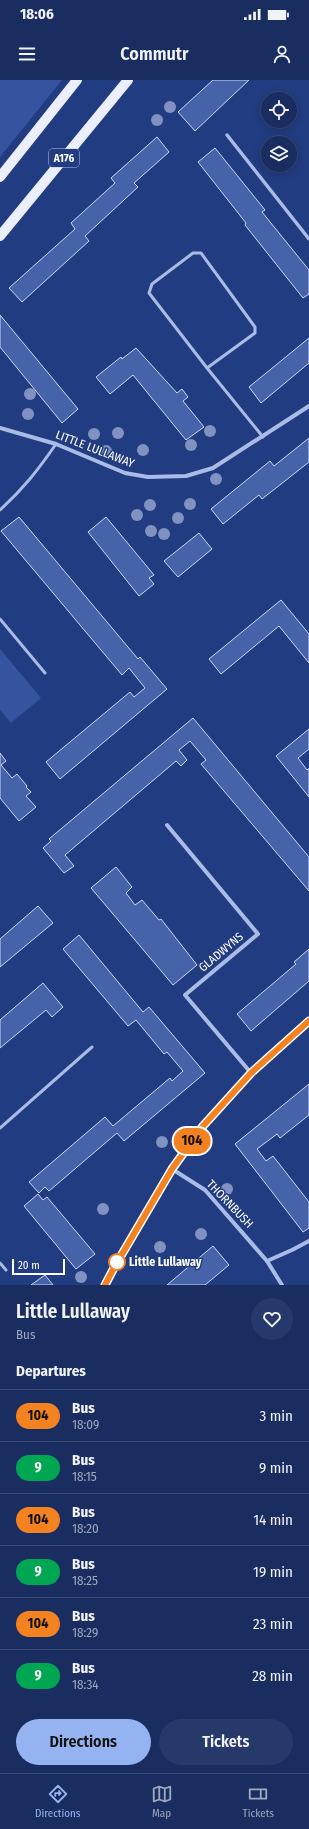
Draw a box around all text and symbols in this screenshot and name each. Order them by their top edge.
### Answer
text: 18:06 [20,5,54,23]
icon: menu [16,43,38,65]
text: Commutr [120,43,189,65]
icon: person [271,43,293,65]
map controls [261,92,297,172]
button: locate [261,92,297,128]
button: layers [261,136,297,172]
road number: A176 [49,149,79,167]
street label: LITTLE LULLAWAY [54,428,136,470]
street label: GLADWYNS [196,929,246,975]
line badge: 104 [169,1128,215,1154]
text: 104 [182,1132,202,1149]
street label: THORNBUSH [204,1177,256,1231]
marker: Little Lullaway [108,1253,126,1271]
place label: Little Lullaway [129,1255,202,1269]
scale bar [12,1257,65,1276]
text: 20 m [18,1259,40,1272]
button: heart [251,1298,293,1340]
text: Little Lullaway [16,1300,130,1323]
text: Bus [16,1327,35,1342]
text: Departures [16,1362,86,1380]
text: Bus [72,1399,95,1417]
text: 104 [28,1407,48,1424]
text: 3 min [259,1407,293,1425]
text: 18:09 [72,1417,99,1432]
text: Bus [72,1451,95,1469]
text: 9 [34,1459,42,1476]
text: 9 min [259,1459,293,1477]
text: 18:15 [72,1469,97,1484]
text: Bus [72,1503,95,1521]
text: 104 [28,1511,48,1528]
text: 14 min [253,1511,293,1529]
text: 18:20 [72,1521,99,1536]
text: Bus [72,1555,95,1573]
text: 9 [34,1563,42,1580]
text: 19 min [253,1563,293,1581]
text: 18:25 [72,1573,98,1588]
text: Bus [72,1607,95,1625]
text: 104 [28,1615,48,1632]
text: 23 min [253,1615,293,1633]
text: 18:29 [72,1625,98,1640]
text: Bus [72,1659,95,1677]
text: 9 [34,1667,42,1684]
text: 28 min [252,1667,293,1685]
text: 18:34 [72,1677,99,1692]
button: Directions [16,1719,151,1765]
button: Tickets [159,1719,293,1765]
tab: Directions [35,1783,81,1820]
tab: Map [151,1783,173,1820]
tab: Tickets [243,1783,274,1820]

